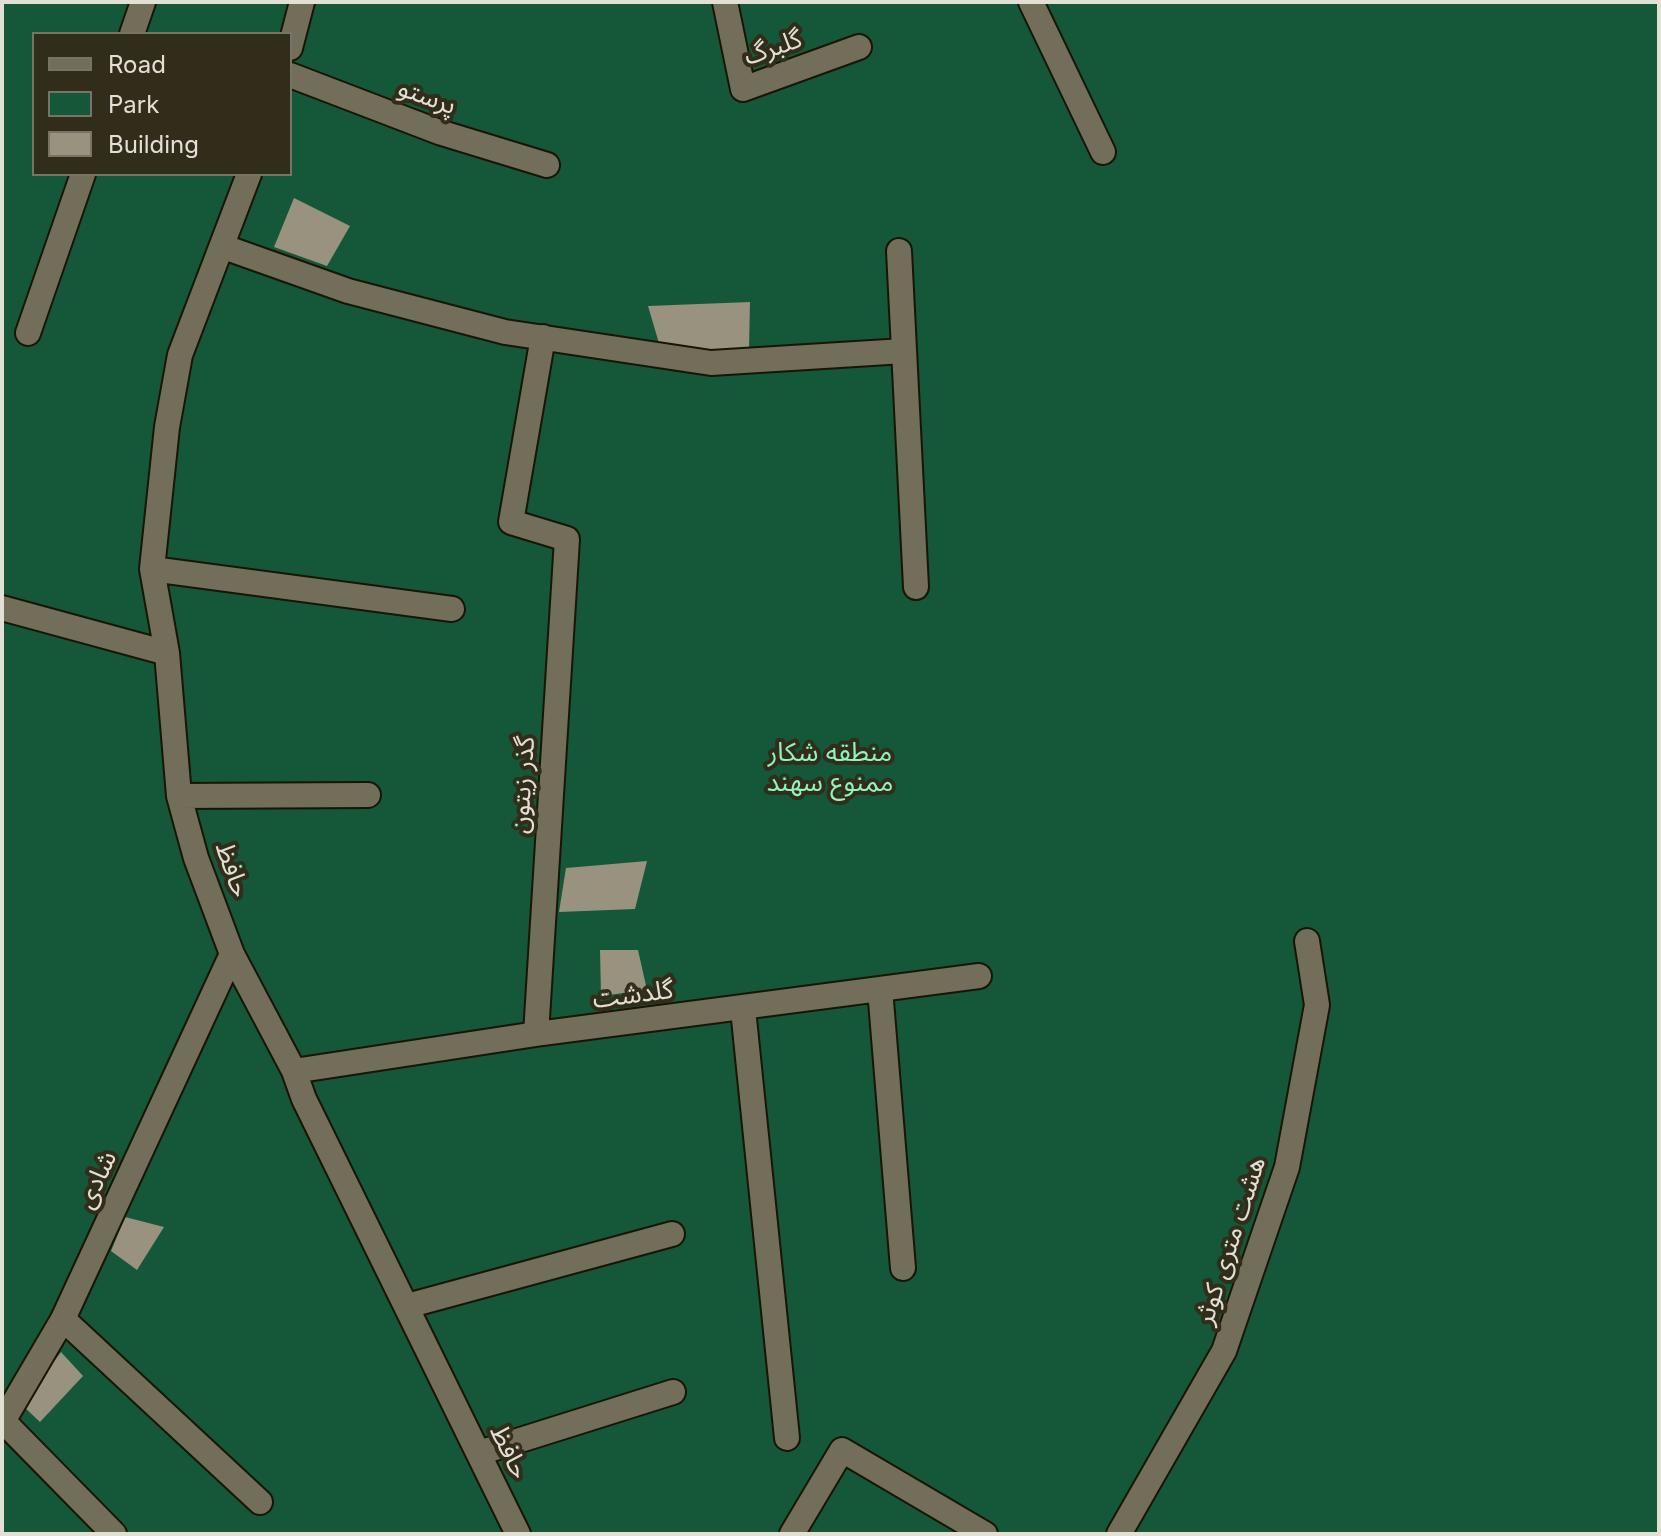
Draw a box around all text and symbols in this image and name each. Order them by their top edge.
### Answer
street label: گلبرگ [740,24,806,72]
legend [32,32,292,176]
text: Road [108,50,166,79]
street label: پرستو [394,72,460,122]
text: Park [108,90,159,119]
text: Building [108,130,199,159]
street label: گذر زیتون [504,735,542,835]
park label: منطقه شکار ممنوع سهند [767,737,893,798]
street label: حافظ [208,838,256,902]
street label: گلدشت [591,975,675,1015]
street label: شادی [70,1146,124,1214]
street label: هشت متری کوثر [1189,1153,1273,1329]
street label: حافظ [483,1420,535,1484]

